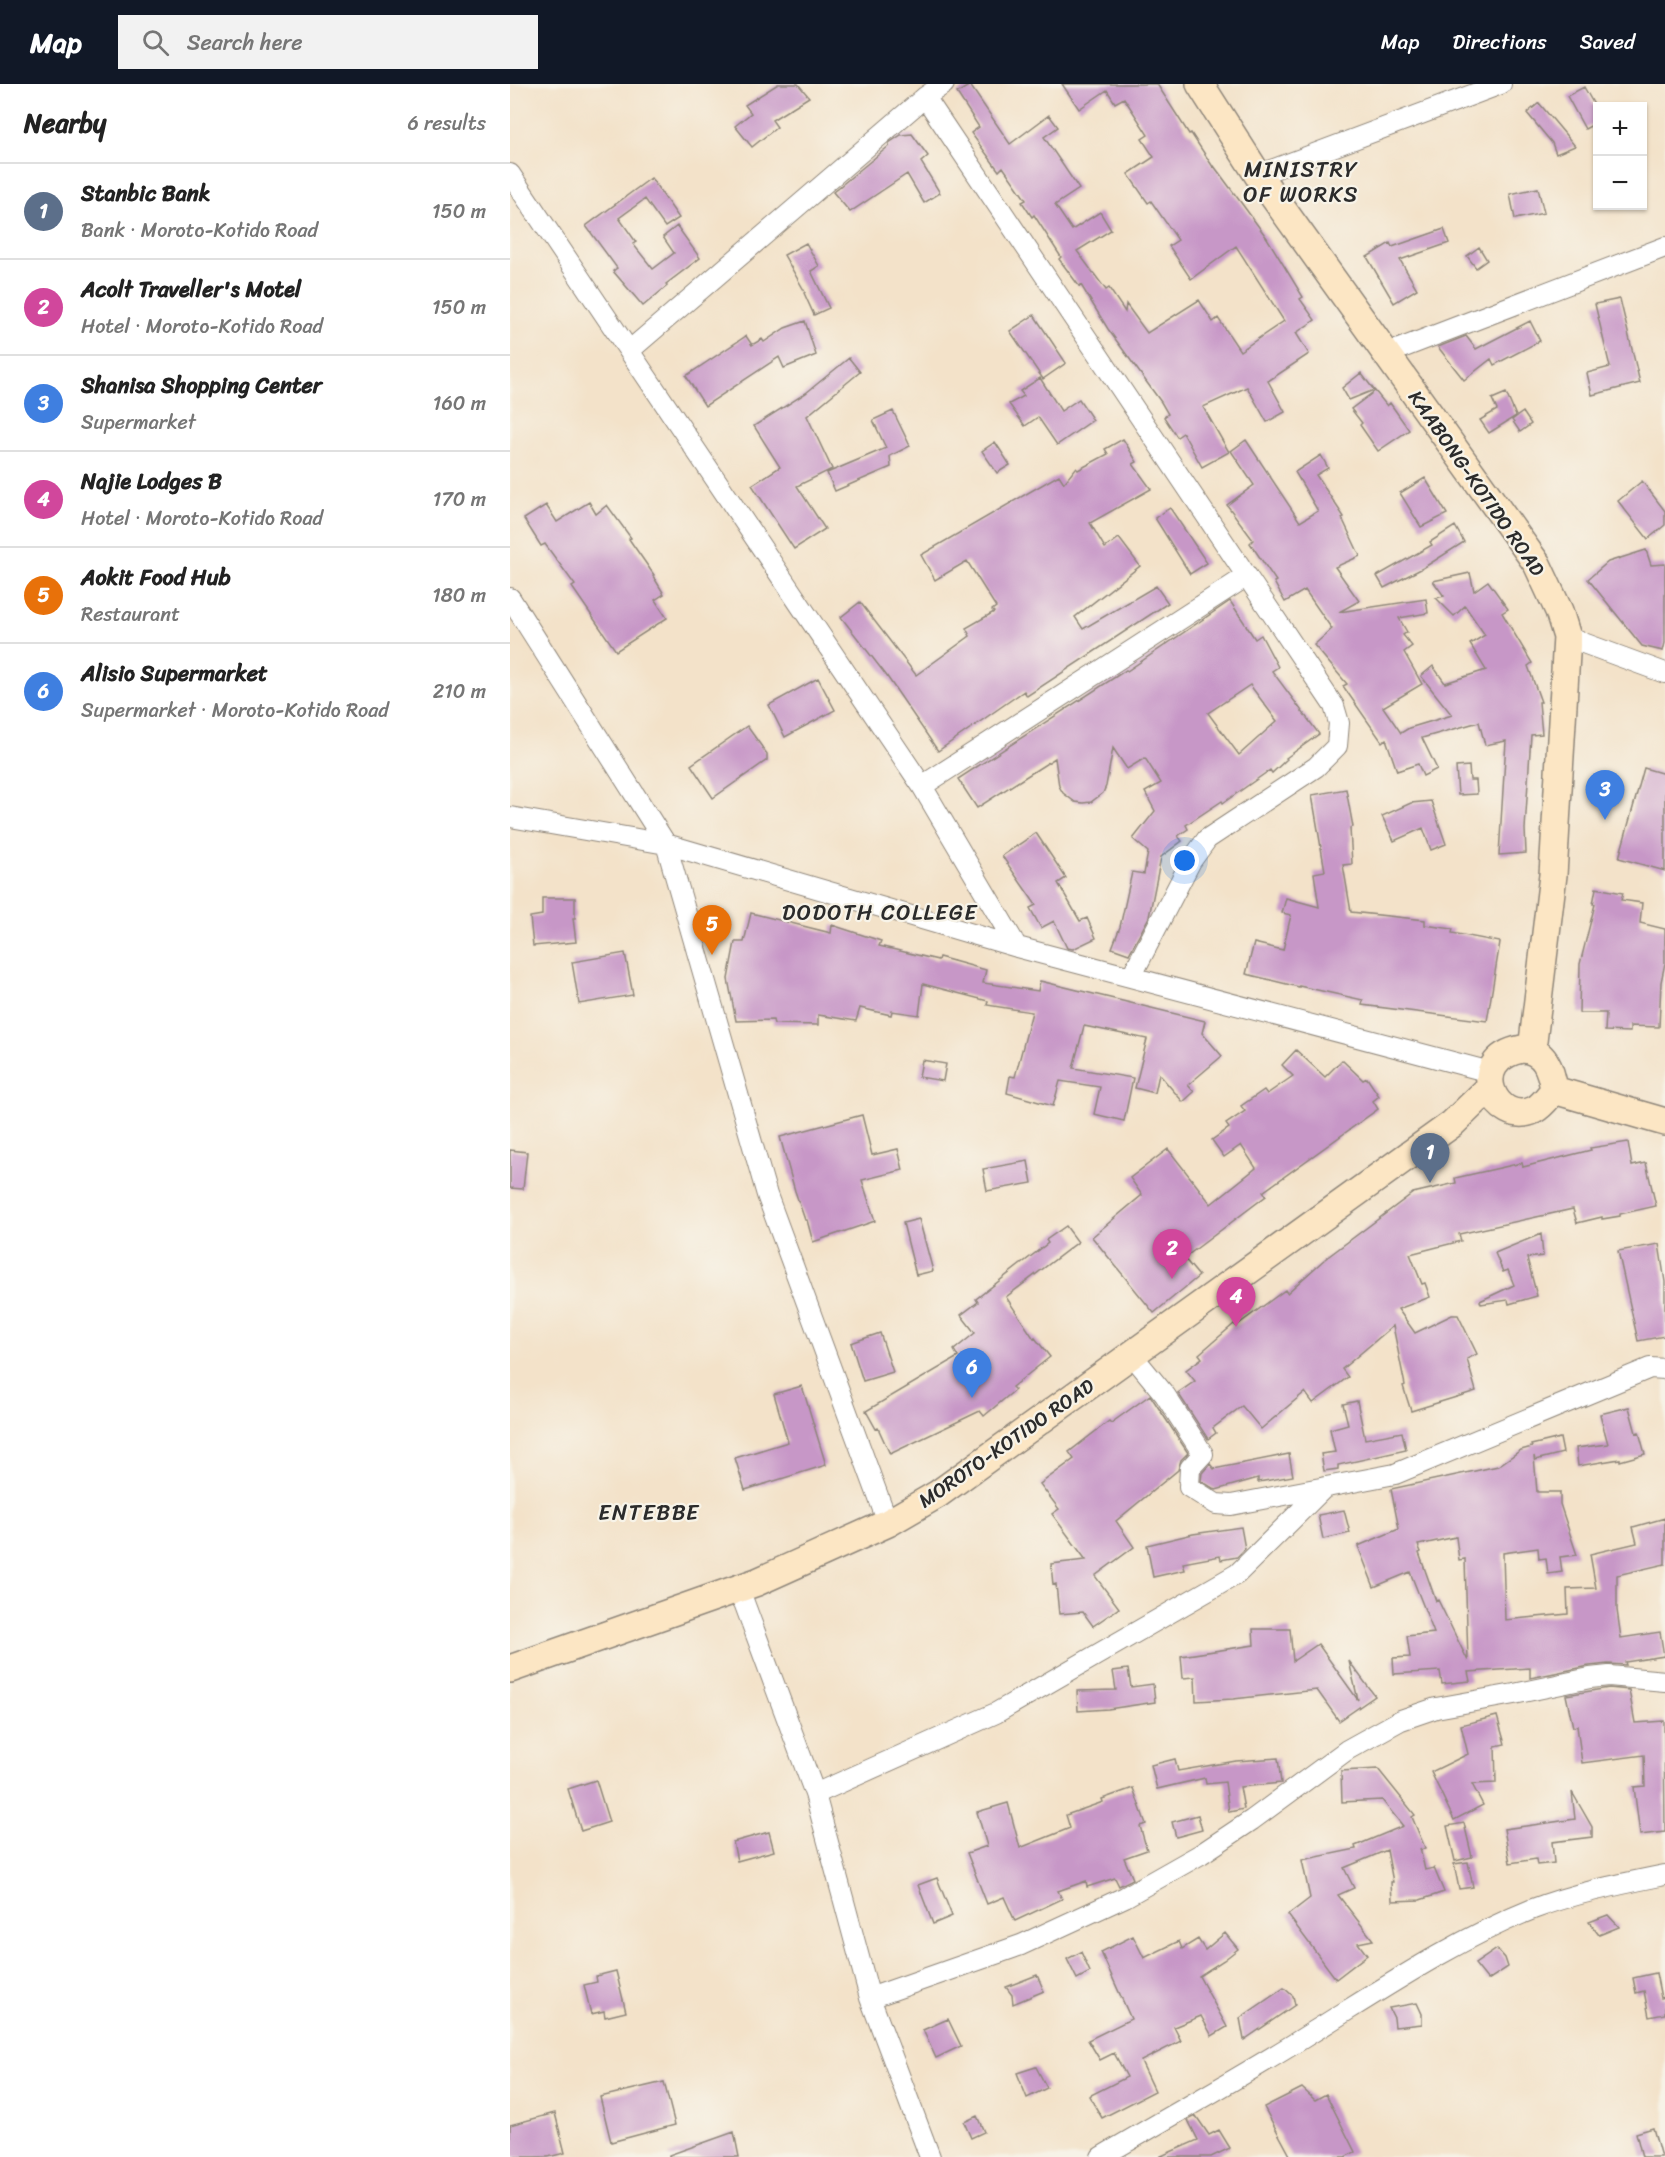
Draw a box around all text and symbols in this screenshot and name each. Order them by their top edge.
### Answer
search box [118,15,538,69]
text: Map [30,18,82,67]
text: Search here [187,23,303,62]
text: Map [1381,23,1419,61]
text: Directions [1452,23,1547,61]
text: Saved [1580,23,1635,61]
icon: search [139,26,172,59]
text: Nearby [24,100,106,146]
map controls [1593,102,1647,210]
button: + [1593,102,1647,156]
text: 6 results [407,106,486,141]
district label: MINISTRY OF WORKS [1243,150,1359,214]
button: − [1593,156,1647,210]
text: Stanbic Bank [81,174,210,213]
text: 1 [39,194,48,229]
text: 150 m [432,194,486,229]
text: Bank · Moroto-Kotido Road [81,213,318,248]
text: Acolt Traveller's Motel [81,270,301,309]
text: 2 [38,290,49,325]
text: 150 m [432,290,486,325]
text: Hotel · Moroto-Kotido Road [81,309,323,344]
text: Shanisa Shopping Center [81,366,322,405]
street label: KAABONG-KOTIDO ROAD [1399,383,1554,584]
text: 3 [38,386,49,421]
text: 160 m [433,386,486,421]
text: Supermarket [81,405,196,440]
text: Najie Lodges B [81,462,222,501]
text: 4 [37,482,50,517]
text: 170 m [433,482,486,517]
text: Hotel · Moroto-Kotido Road [81,501,323,536]
text: Aokit Food Hub [81,558,231,597]
text: 5 [37,578,50,613]
text: 180 m [432,578,486,613]
text: Restaurant [81,597,180,632]
text: Alisio Supermarket [81,654,268,693]
text: 6 [38,674,49,709]
text: 210 m [433,674,486,709]
text: Supermarket · Moroto-Kotido Road [81,693,389,728]
pin: 3 [1586,770,1624,820]
your location [1170,846,1199,875]
district label: DODOTH COLLEGE [782,893,978,932]
pin: 5 [692,906,732,955]
pin: 1 [1410,1134,1450,1183]
pin: 2 [1152,1230,1192,1279]
pin: 4 [1216,1278,1256,1327]
pin: 6 [952,1348,992,1398]
street label: MOROTO-KOTIDO ROAD [911,1369,1102,1518]
district label: ENTEBBE [598,1493,700,1532]

